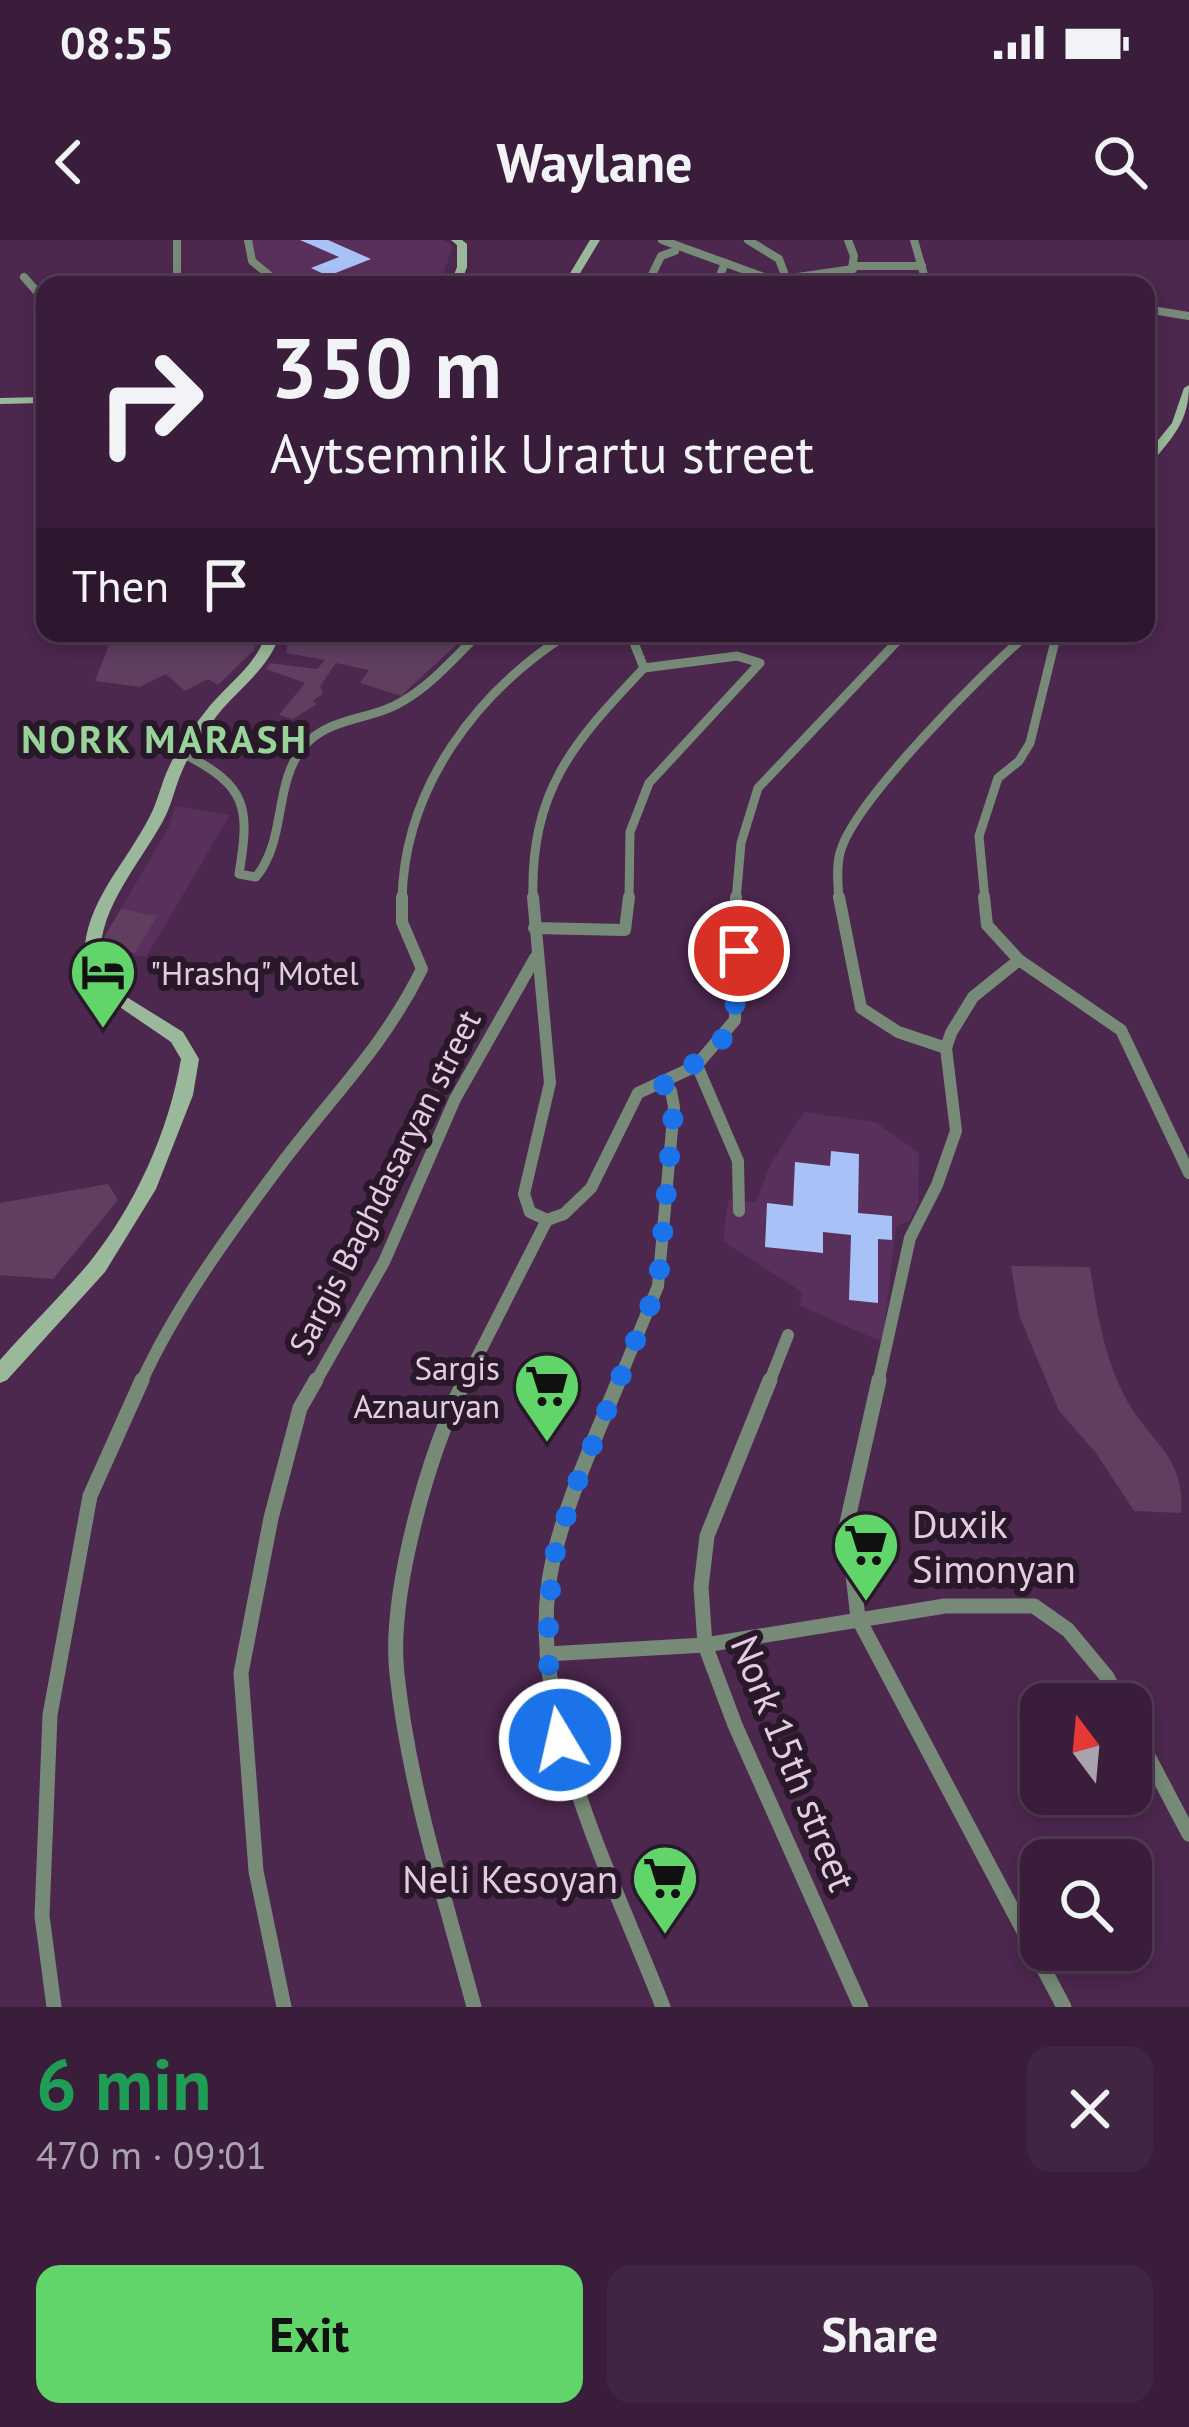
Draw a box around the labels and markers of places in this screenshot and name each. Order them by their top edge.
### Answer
pin [688,900,790,1002]
hotel icon: "Hrashq" Motel [68,937,138,1031]
place label: "Hrashq" Motel [150,951,359,994]
place label: Sargis Aznauryan [353,1346,500,1427]
supermarket icon: Sargis Aznauryan [512,1351,582,1445]
place label: Duxik Simonyan [912,1498,1076,1594]
supermarket icon: Duxik Simonyan [831,1510,901,1604]
supermarket icon: Neli Kesoyan [630,1843,700,1937]
place label: Neli Kesoyan [402,1853,618,1904]

